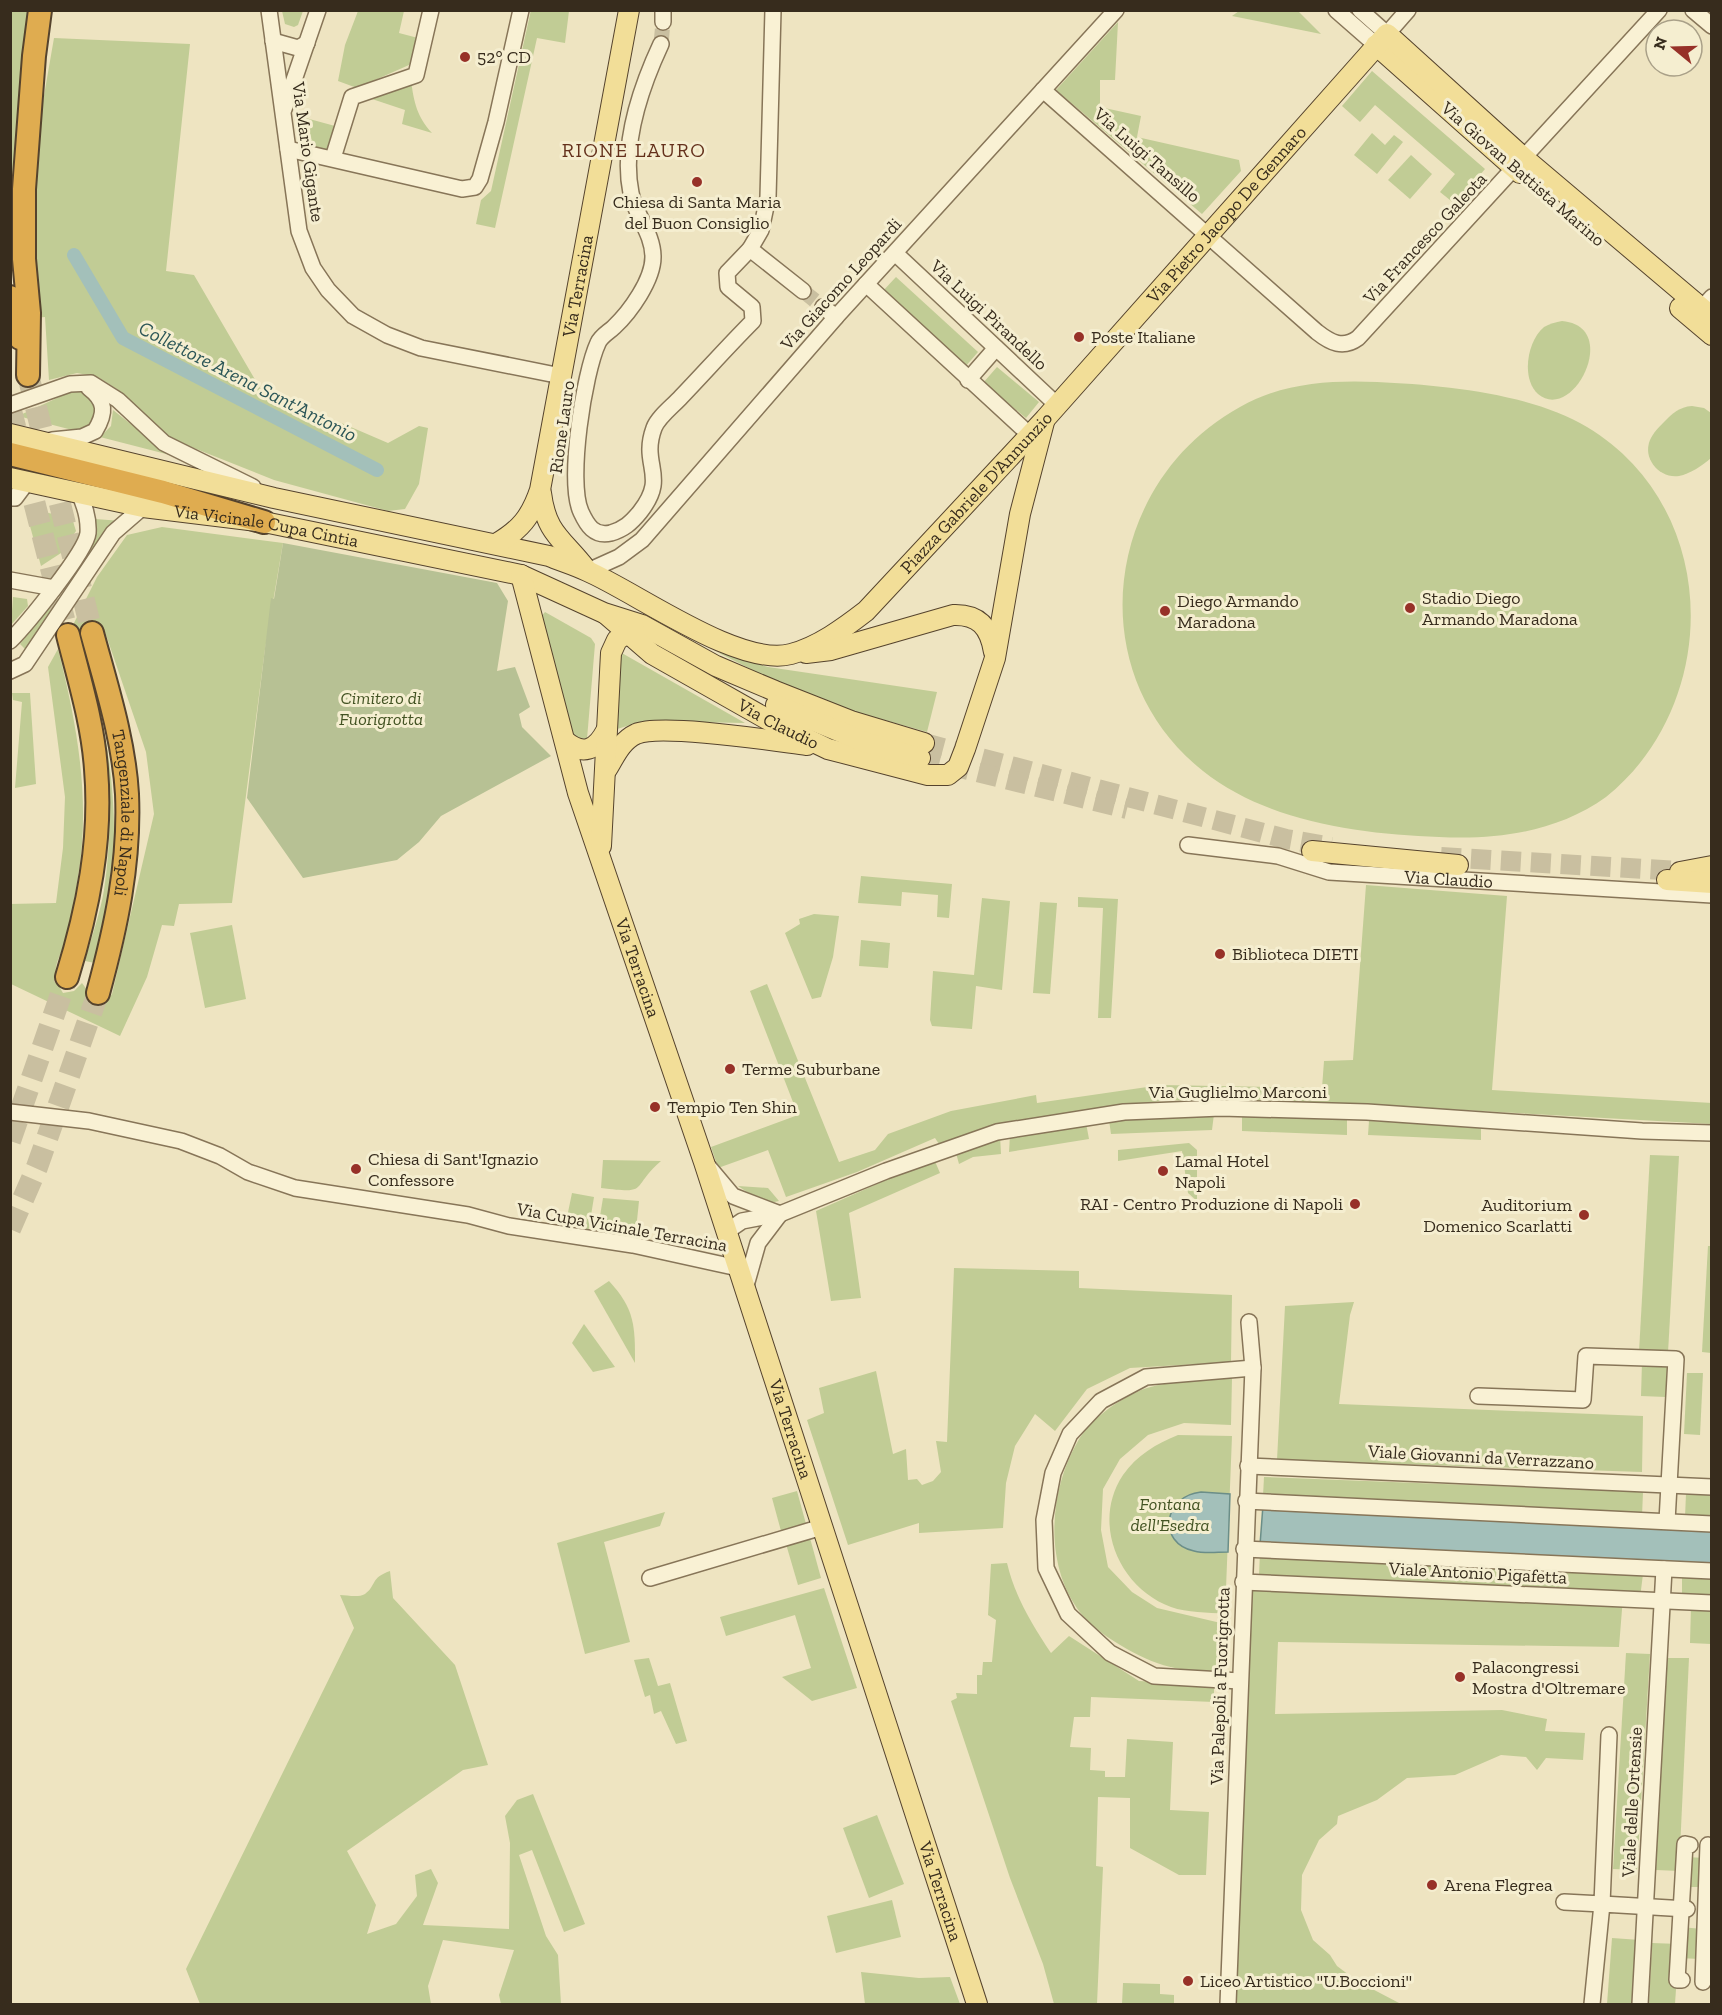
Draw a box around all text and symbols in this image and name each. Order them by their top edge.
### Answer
north arrow [1644,18,1704,78]
text: N [1649,34,1671,52]
place label: 52° CD [477,46,531,68]
marker: 52° CD [458,50,472,64]
street label: Via Mario Gigante [287,80,329,223]
street label: Via Giovan Battista Marino [1436,96,1609,251]
street label: Via Luigi Tansillo [1088,102,1205,207]
street label: Via Pietro Jacopo De Gennaro [1141,121,1311,309]
district label: RIONE LAURO [562,138,706,162]
street label: Via Francesco Galeota [1358,168,1492,309]
marker: Chiesa di Santa Maria del Buon Consiglio [690,175,704,189]
place label: Chiesa di Santa Maria del Buon Consiglio [613,191,782,234]
street label: Via Giacomo Leopardi [775,213,906,355]
street label: Via Terracina [557,233,598,340]
street label: Via Luigi Pirandello [925,254,1052,375]
water label: Collettore Arena Sant'Antonio [135,316,361,446]
place label: Poste Italiane [1091,326,1195,348]
marker: Poste Italiane [1072,330,1086,344]
street label: Rione Lauro [545,379,579,475]
street label: Piazza Gabriele D'Annunzio [896,407,1057,578]
street label: Via Vicinale Cupa Cintia [172,500,361,552]
place label: Stadio Diego Armando Maradona [1422,587,1578,630]
place label: Diego Armando Maradona [1177,590,1299,633]
marker: Stadio Diego Armando Maradona [1403,601,1417,615]
marker: Diego Armando Maradona [1158,604,1172,618]
park label: Cimitero di Fuorigrotta [339,687,423,730]
street label: Via Claudio [733,693,823,754]
street label: Tangenziale di Napoli [107,728,138,898]
street label: Via Claudio [1403,865,1494,893]
street label: Via Terracina [610,914,665,1021]
place label: Biblioteca DIETI [1232,943,1359,965]
marker: Biblioteca DIETI [1213,947,1227,961]
place label: Terme Suburbane [742,1058,880,1080]
marker: Terme Suburbane [723,1062,737,1076]
street label: Via Guglielmo Marconi [1148,1081,1327,1103]
place label: Tempio Ten Shin [667,1096,798,1118]
marker: Tempio Ten Shin [648,1100,662,1114]
place label: Chiesa di Sant'Ignazio Confessore [368,1148,538,1191]
place label: Lamal Hotel Napoli [1175,1150,1269,1193]
marker: Chiesa di Sant'Ignazio Confessore [349,1162,363,1176]
marker: Lamal Hotel Napoli [1156,1164,1170,1178]
place label: RAI - Centro Produzione di Napoli [1080,1193,1343,1215]
place label: Auditorium Domenico Scarlatti [1423,1194,1572,1237]
street label: Via Cupa Vicinale Terracina [514,1197,729,1256]
marker: RAI - Centro Produzione di Napoli [1348,1197,1362,1211]
marker: Auditorium Domenico Scarlatti [1577,1208,1591,1222]
street label: Via Terracina [764,1375,817,1482]
street label: Viale Giovanni da Verrazzano [1367,1440,1594,1474]
park label: Fontana dell'Esedra [1130,1493,1210,1536]
street label: Viale Antonio Pigafetta [1387,1557,1568,1589]
street label: Via Palepoli a Fuorigrotta [1206,1586,1234,1786]
place label: Palacongressi Mostra d'Oltremare [1472,1656,1625,1699]
marker: Palacongressi Mostra d'Oltremare [1453,1670,1467,1684]
street label: Viale delle Ortensie [1617,1726,1647,1879]
street label: Via Terracina [914,1838,967,1944]
place label: Arena Flegrea [1444,1874,1553,1896]
marker: Arena Flegrea [1425,1878,1439,1892]
place label: Liceo Artistico "U.Boccioni" [1200,1970,1412,1992]
marker: Liceo Artistico "U.Boccioni" [1181,1974,1195,1988]

